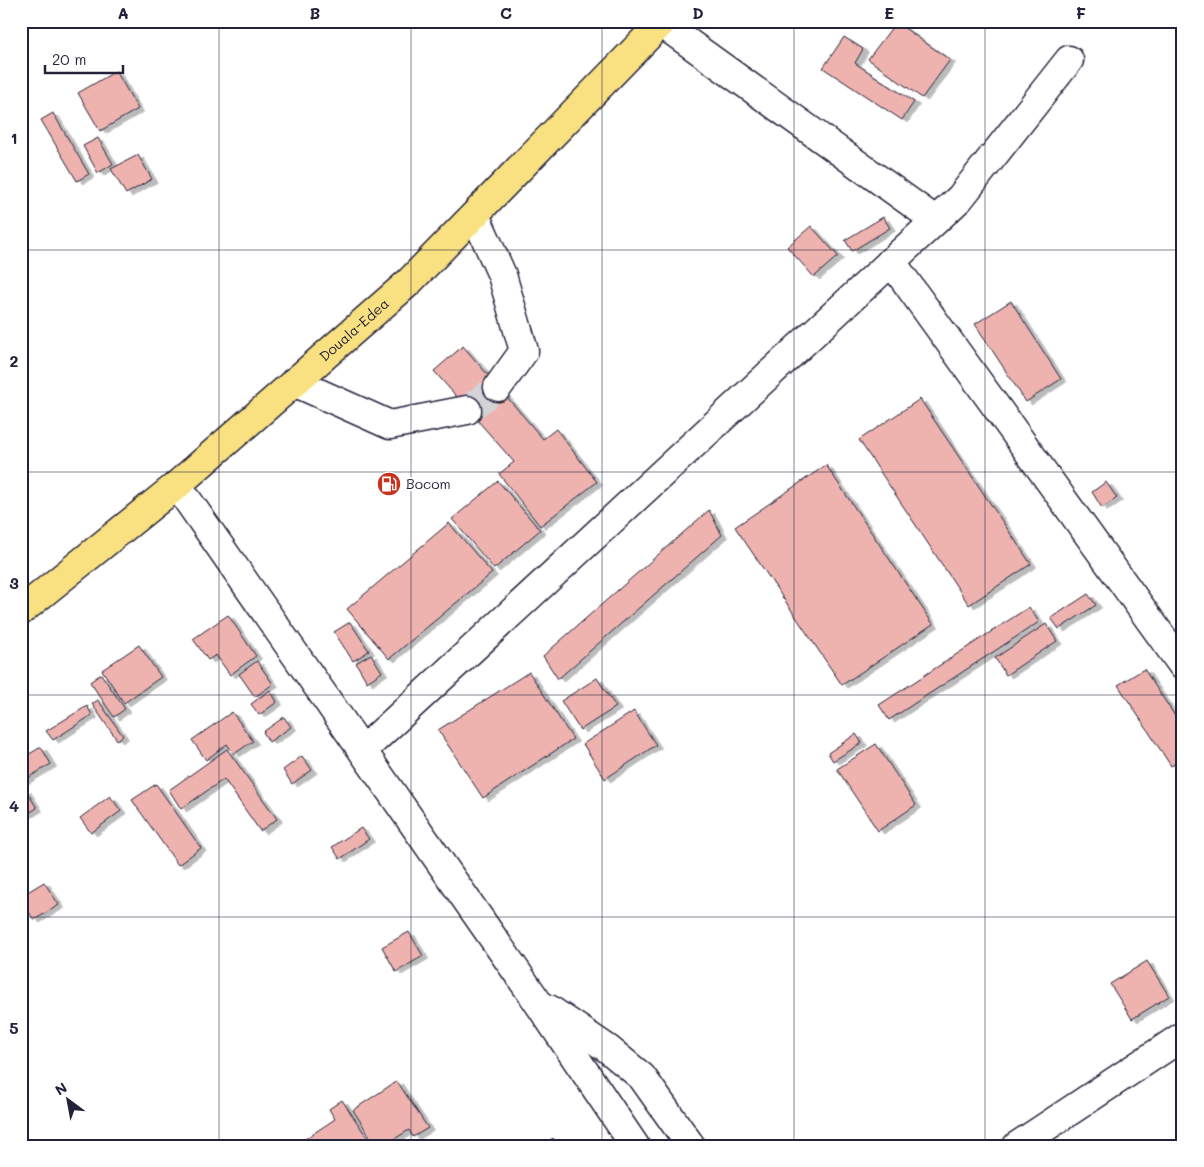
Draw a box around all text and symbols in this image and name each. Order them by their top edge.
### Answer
text: A [117,2,129,23]
text: B [310,2,320,23]
text: C [500,2,512,23]
text: D [692,2,704,23]
text: E [884,2,894,23]
text: F [1076,2,1086,23]
scale bar [45,42,122,74]
text: 20 m [52,49,86,69]
text: 1 [10,127,18,148]
street label: Douala-Edea [315,294,393,365]
text: 2 [10,350,19,371]
fuel station icon: Bocom [376,471,402,497]
place label: Bocom [406,474,451,493]
text: 3 [9,572,19,593]
text: 4 [9,795,19,816]
text: 5 [9,1017,19,1038]
north arrow [42,1074,92,1124]
text: N [51,1078,70,1099]

